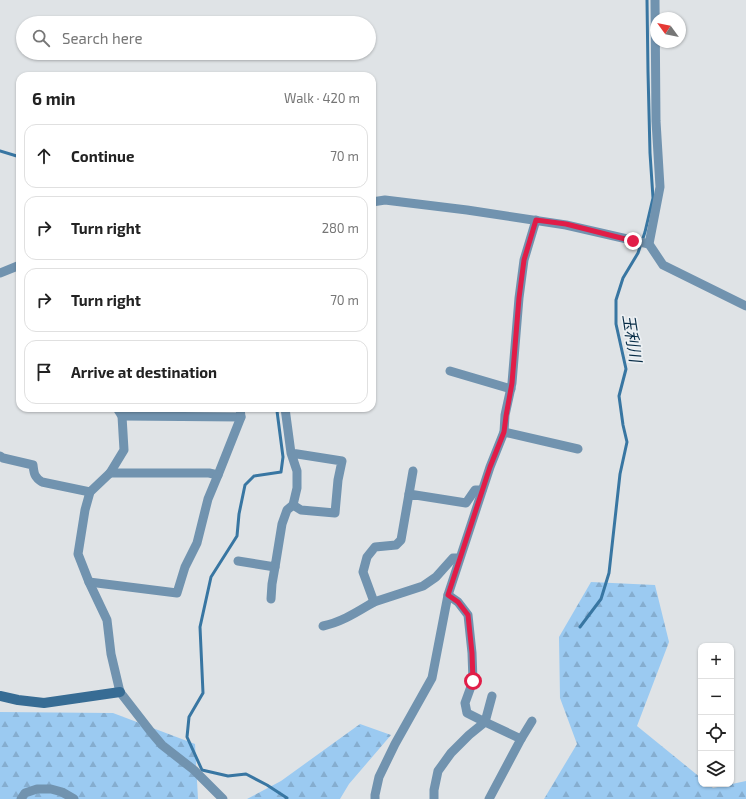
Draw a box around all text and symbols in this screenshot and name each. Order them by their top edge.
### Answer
north arrow [650,12,686,48]
search box [16,16,376,60]
icon: search [30,27,52,49]
text: Search here [62,29,143,47]
text: 6 min [32,88,76,108]
text: Walk · 420 m [284,90,360,106]
icon: ahead [33,145,55,167]
text: Continue [71,147,134,165]
text: 70 m [330,148,359,164]
icon: right [33,217,55,239]
text: Turn right [71,219,141,237]
text: 280 m [322,220,359,236]
route end [624,232,642,250]
icon: right [33,289,55,311]
text: Turn right [71,291,141,309]
text: 70 m [330,292,359,308]
water label: 玉利川 [620,313,646,365]
icon: arrive [33,361,55,383]
text: Arrive at destination [71,363,217,381]
map controls [698,643,734,787]
button: + [698,643,734,679]
route start [464,672,482,690]
button: − [698,679,734,715]
button: locate [698,715,734,751]
button: layers [698,751,734,787]

